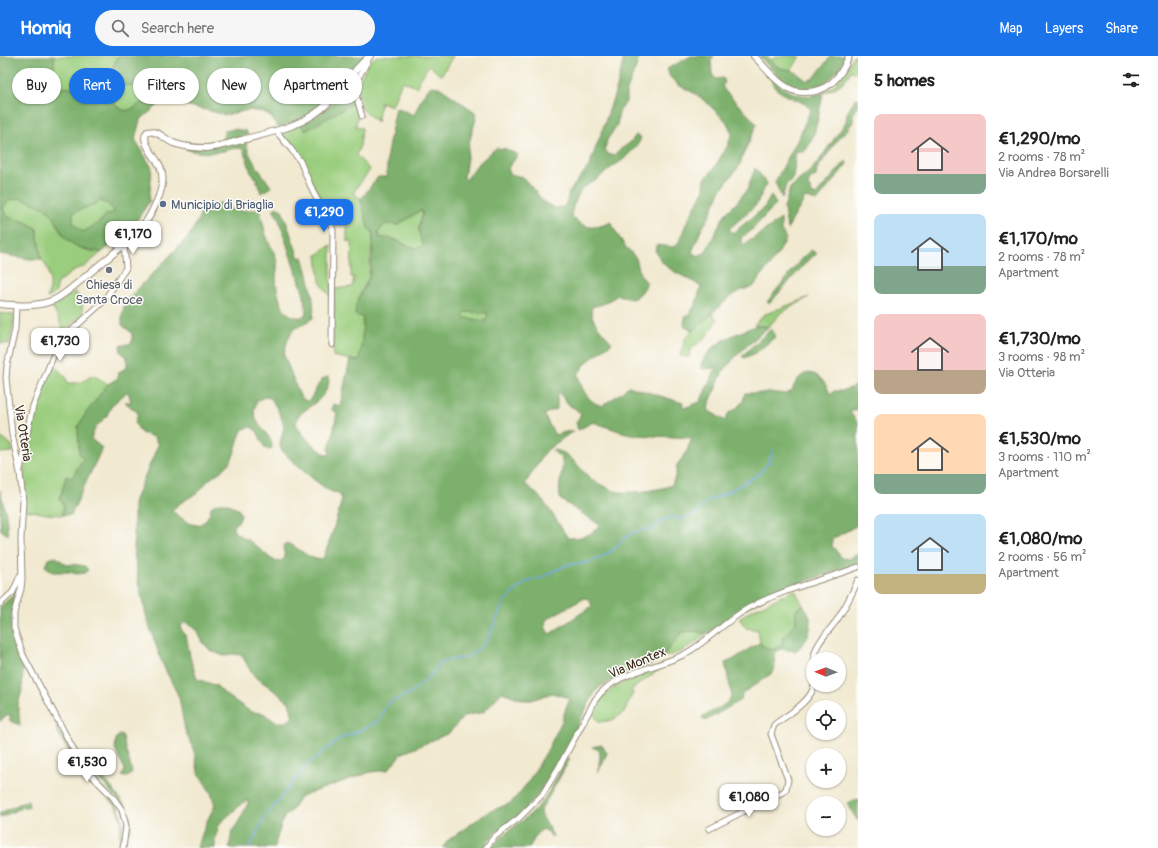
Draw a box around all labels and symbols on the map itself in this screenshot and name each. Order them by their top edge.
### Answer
place label: Municipio di Briaglia [171,197,274,213]
marker: Municipio di Briaglia [158,199,168,209]
pin: €1,290 [291,199,357,233]
pin: €1,170 [100,221,166,255]
marker: Chiesa di Santa Croce [104,265,114,275]
place label: Chiesa di Santa Croce [76,277,143,308]
pin: €1,730 [27,328,93,362]
street label: Via Otteria [11,404,35,463]
street label: Via Montex [606,644,668,682]
north arrow [806,652,846,692]
pin: €1,530 [54,749,120,783]
pin: €1,080 [716,784,782,818]

